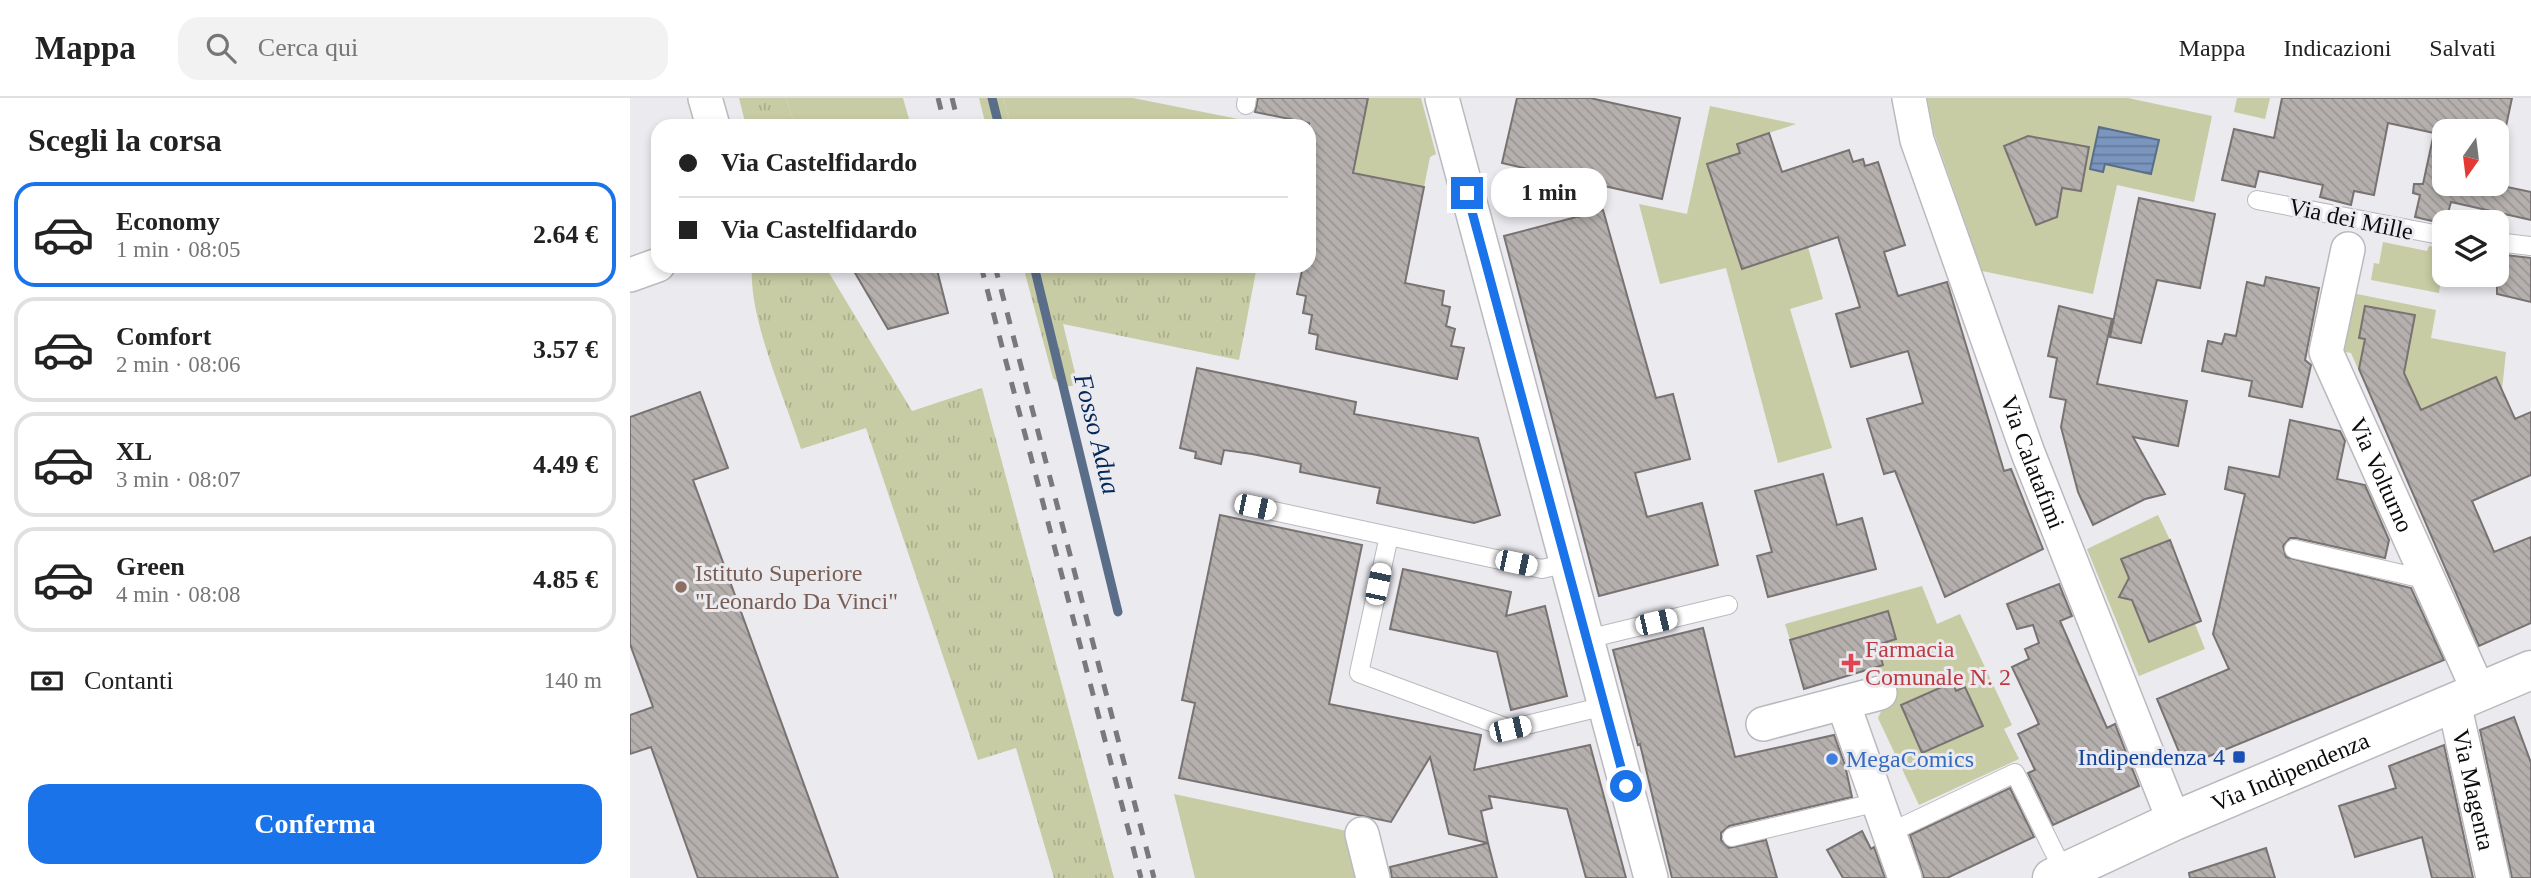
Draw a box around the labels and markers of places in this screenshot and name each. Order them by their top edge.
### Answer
place label: Istituto Superiore "Leonardo Da Vinci" [695,560,898,614]
marker: Istituto Superiore "Leonardo Da Vinci" [673,579,689,595]
place label: Farmacia Comunale N. 2 [1865,636,2011,690]
marker: Farmacia Comunale N. 2 [1843,655,1859,671]
place label: Indipendenza 4 [2078,744,2225,770]
place label: MegaComics [1846,746,1974,772]
marker: Indipendenza 4 [2231,749,2247,765]
marker: MegaComics [1824,751,1840,767]

